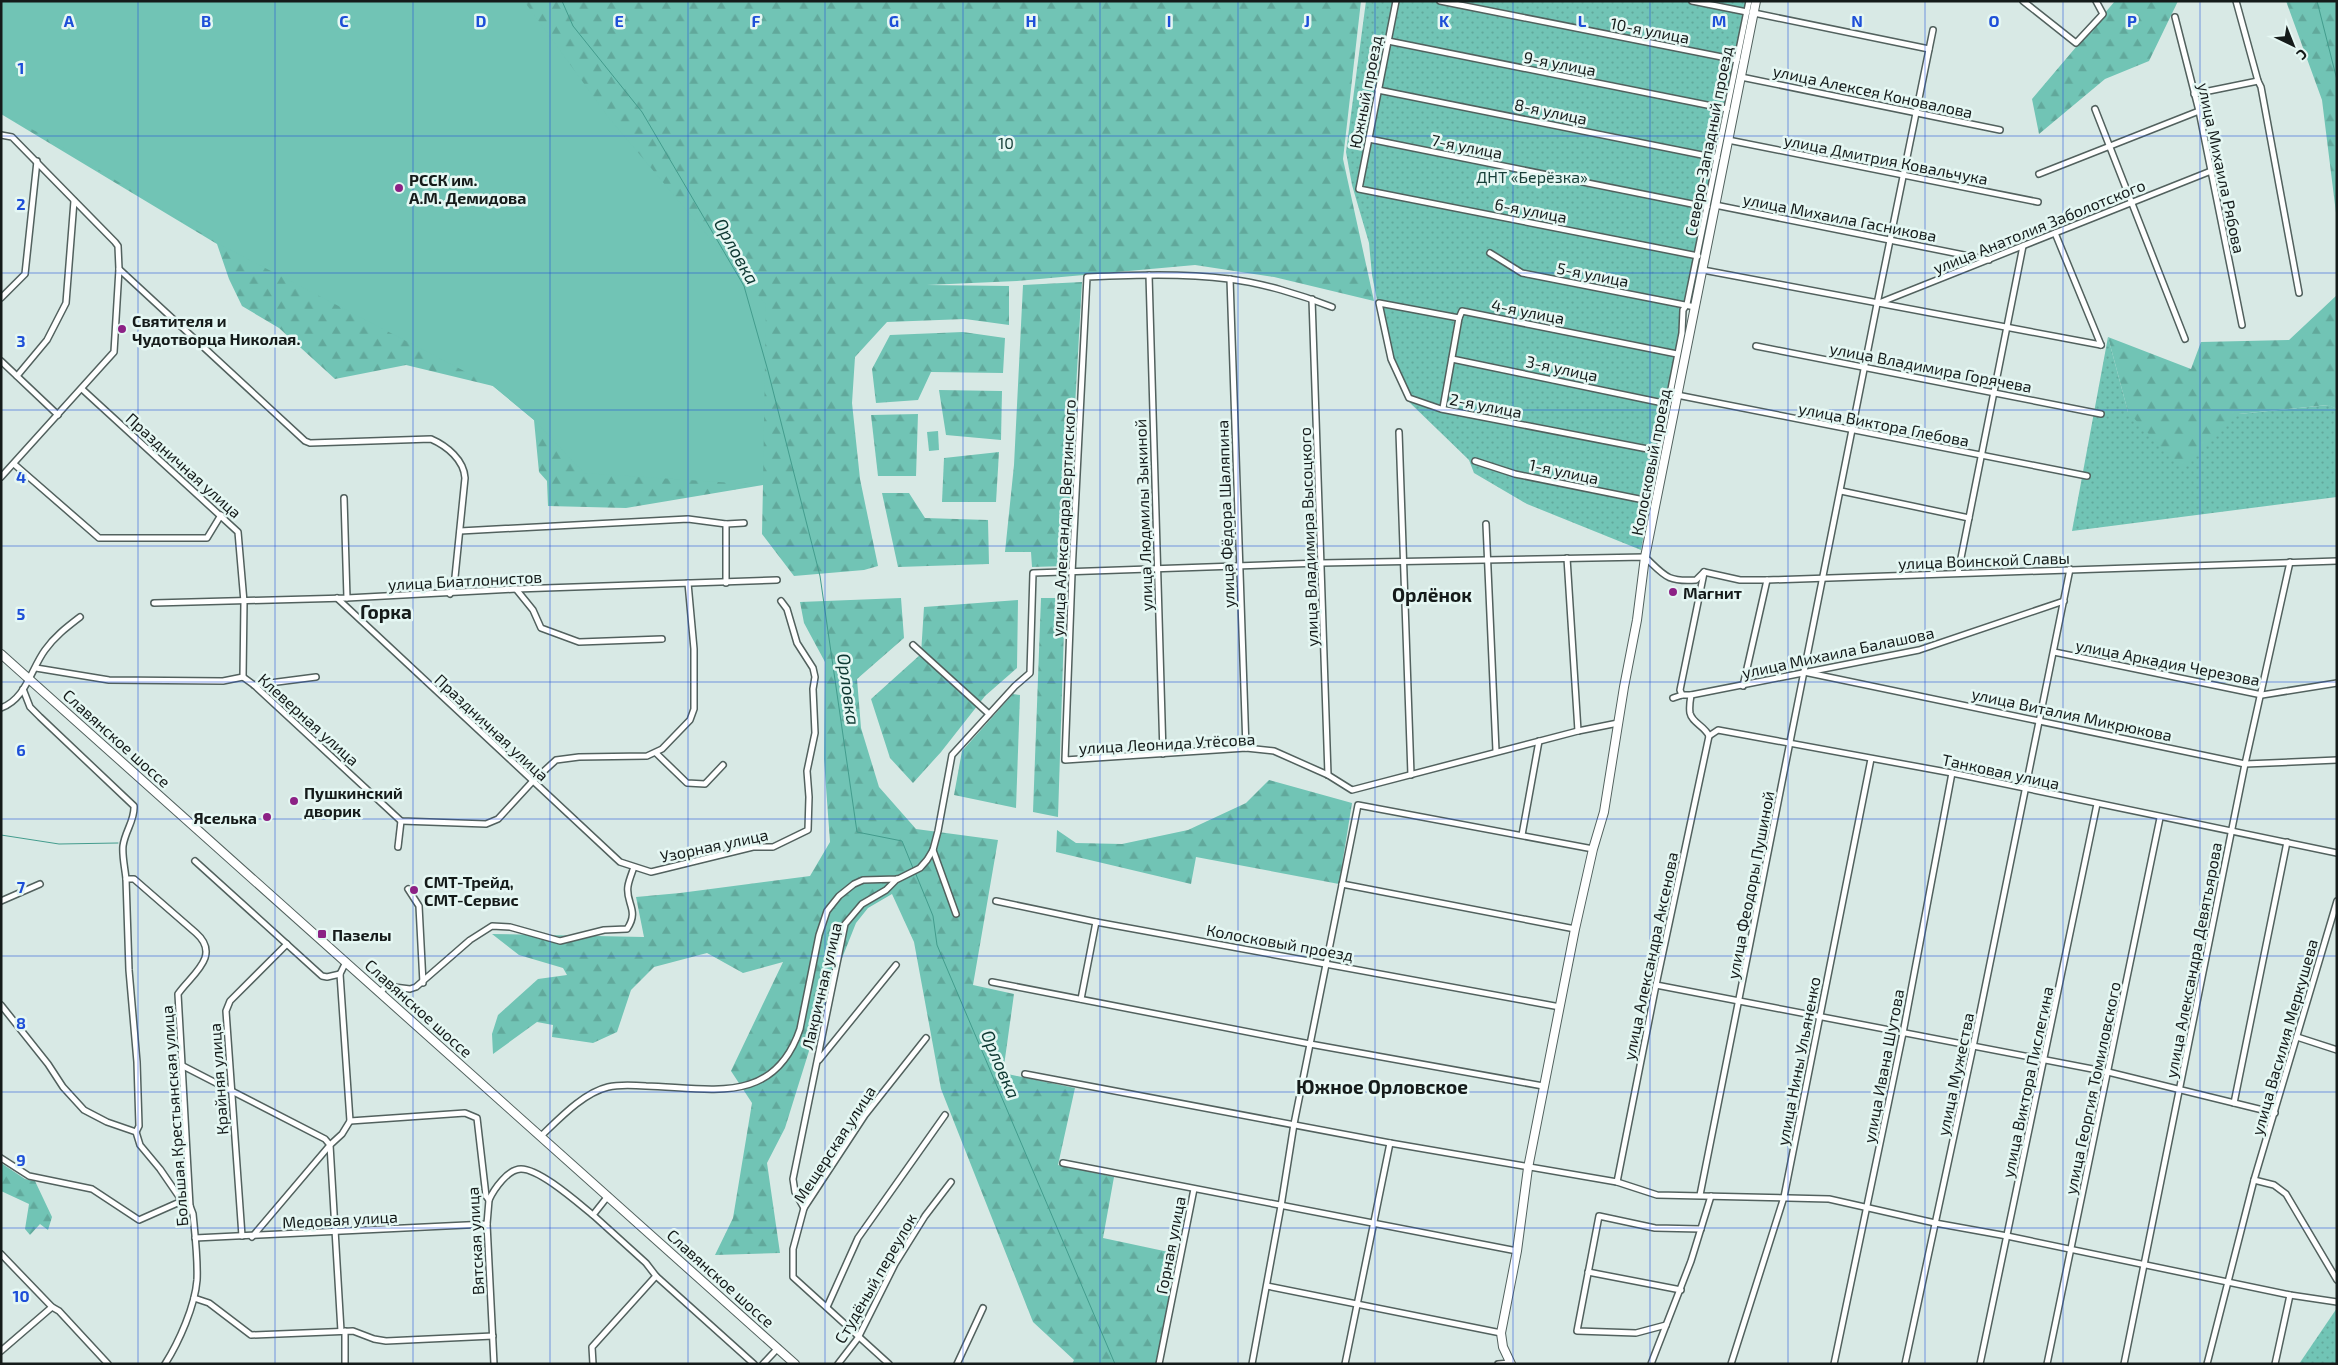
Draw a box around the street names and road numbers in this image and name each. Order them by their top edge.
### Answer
street label: 10-я улица [1609,13,1691,48]
street label: Южный проезд [1345,34,1385,150]
street label: Северо-Западный проезд [1680,44,1736,238]
street label: 9-я улица [1522,47,1598,80]
street label: улица Алексея Коновалова [1771,61,1975,122]
street label: улица Михаила Рябова [2194,81,2249,255]
street label: 8-я улица [1513,94,1589,129]
street label: 7-я улица [1430,130,1504,163]
street label: улица Дмитрия Ковальчука [1782,130,1990,189]
street label: улица Анатолия Заболотского [1930,175,2148,278]
street label: улица Михаила Гасникова [1741,189,1939,246]
street label: 6-я улица [1493,194,1569,227]
street label: 5-я улица [1555,258,1631,291]
street label: 4-я улица [1490,295,1566,328]
street label: улица Владимира Горячева [1828,338,2034,397]
street label: 3-я улица [1524,351,1600,386]
street label: Колосковый проезд [1626,387,1674,537]
street label: 2-я улица [1448,389,1524,422]
street label: улица Виктора Глебова [1797,398,1971,451]
street label: улица Александра Вертинского [1047,399,1080,637]
street label: Праздничная улица [122,408,246,522]
street label: улица Людмилы Зыкиной [1130,418,1157,611]
street label: улица Фёдора Шаляпина [1212,420,1239,608]
street label: улица Владимира Высоцкого [1295,427,1322,647]
street label: 1-я улица [1527,454,1600,489]
street label: улица Воинской Славы [1898,548,2070,573]
street label: улица Биатлонистов [387,566,543,595]
street label: улица Михаила Балашова [1740,622,1936,683]
street label: улица Аркадия Черезова [2074,635,2262,690]
street label: Клеверная улица [254,669,363,770]
street label: Праздничная улица [431,669,553,785]
street label: улица Виталия Микрюкова [1970,683,2174,746]
street label: Славянское шоссе [59,685,175,791]
street label: улица Леонида Утёсова [1078,729,1256,758]
street label: Танковая улица [1940,749,2062,794]
street label: улица Феодоры Пушиной [1722,789,1779,981]
street label: Узорная улица [658,824,770,867]
street label: улица Александра Девятьярова [2161,841,2226,1080]
street label: улица Александра Аксенова [1619,850,1682,1062]
street label: Лакричная улица [797,920,846,1052]
street label: Колосковый проезд [1205,920,1355,964]
street label: улица Василия Меркушева [2247,937,2322,1138]
street label: Славянское шоссе [361,955,477,1061]
street label: улица Нины Ульяненко [1772,975,1825,1147]
street label: улица Георгия Томиловского [2060,980,2125,1196]
street label: улица Виктора Пислегина [1997,985,2058,1180]
street label: улица Ивана Шутова [1859,987,1908,1145]
street label: Большая Крестьянская улица [157,1005,192,1227]
street label: улица Мужества [1933,1011,1978,1138]
street label: Крайняя улица [205,1022,232,1136]
street label: Мещерская улица [789,1082,880,1207]
street label: Вятская улица [463,1186,488,1296]
street label: Горная улица [1151,1194,1190,1296]
street label: Медовая улица [282,1206,398,1233]
street label: Студёный переулок [830,1209,921,1347]
street label: Славянское шоссе [663,1225,779,1331]

